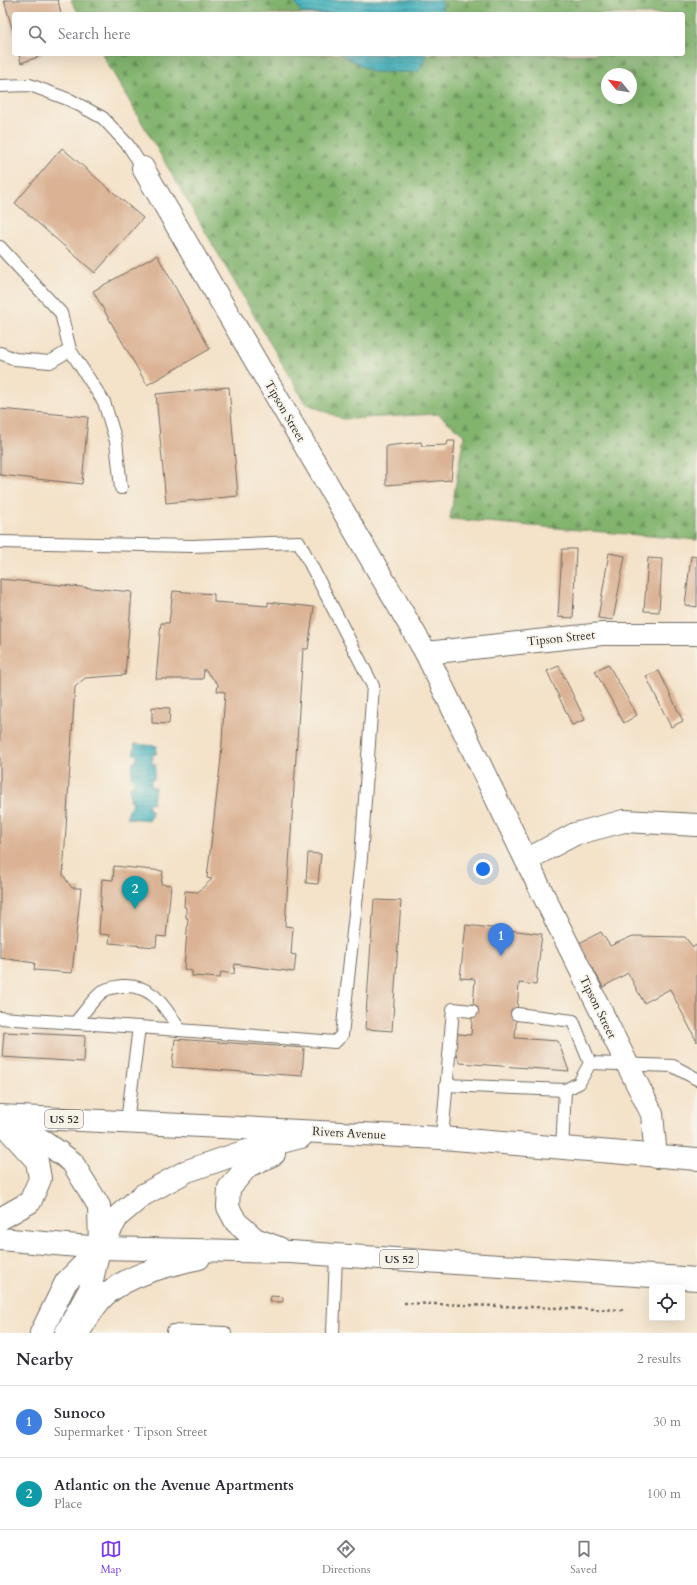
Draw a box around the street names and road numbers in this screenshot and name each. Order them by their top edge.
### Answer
street label: Tipson Street [261,378,309,445]
street label: Tipson Street [526,626,596,650]
street label: Tipson Street [576,973,620,1041]
road number: US 52 [45,1110,83,1128]
street label: Rivers Avenue [312,1123,386,1143]
road number: US 52 [380,1250,418,1268]

